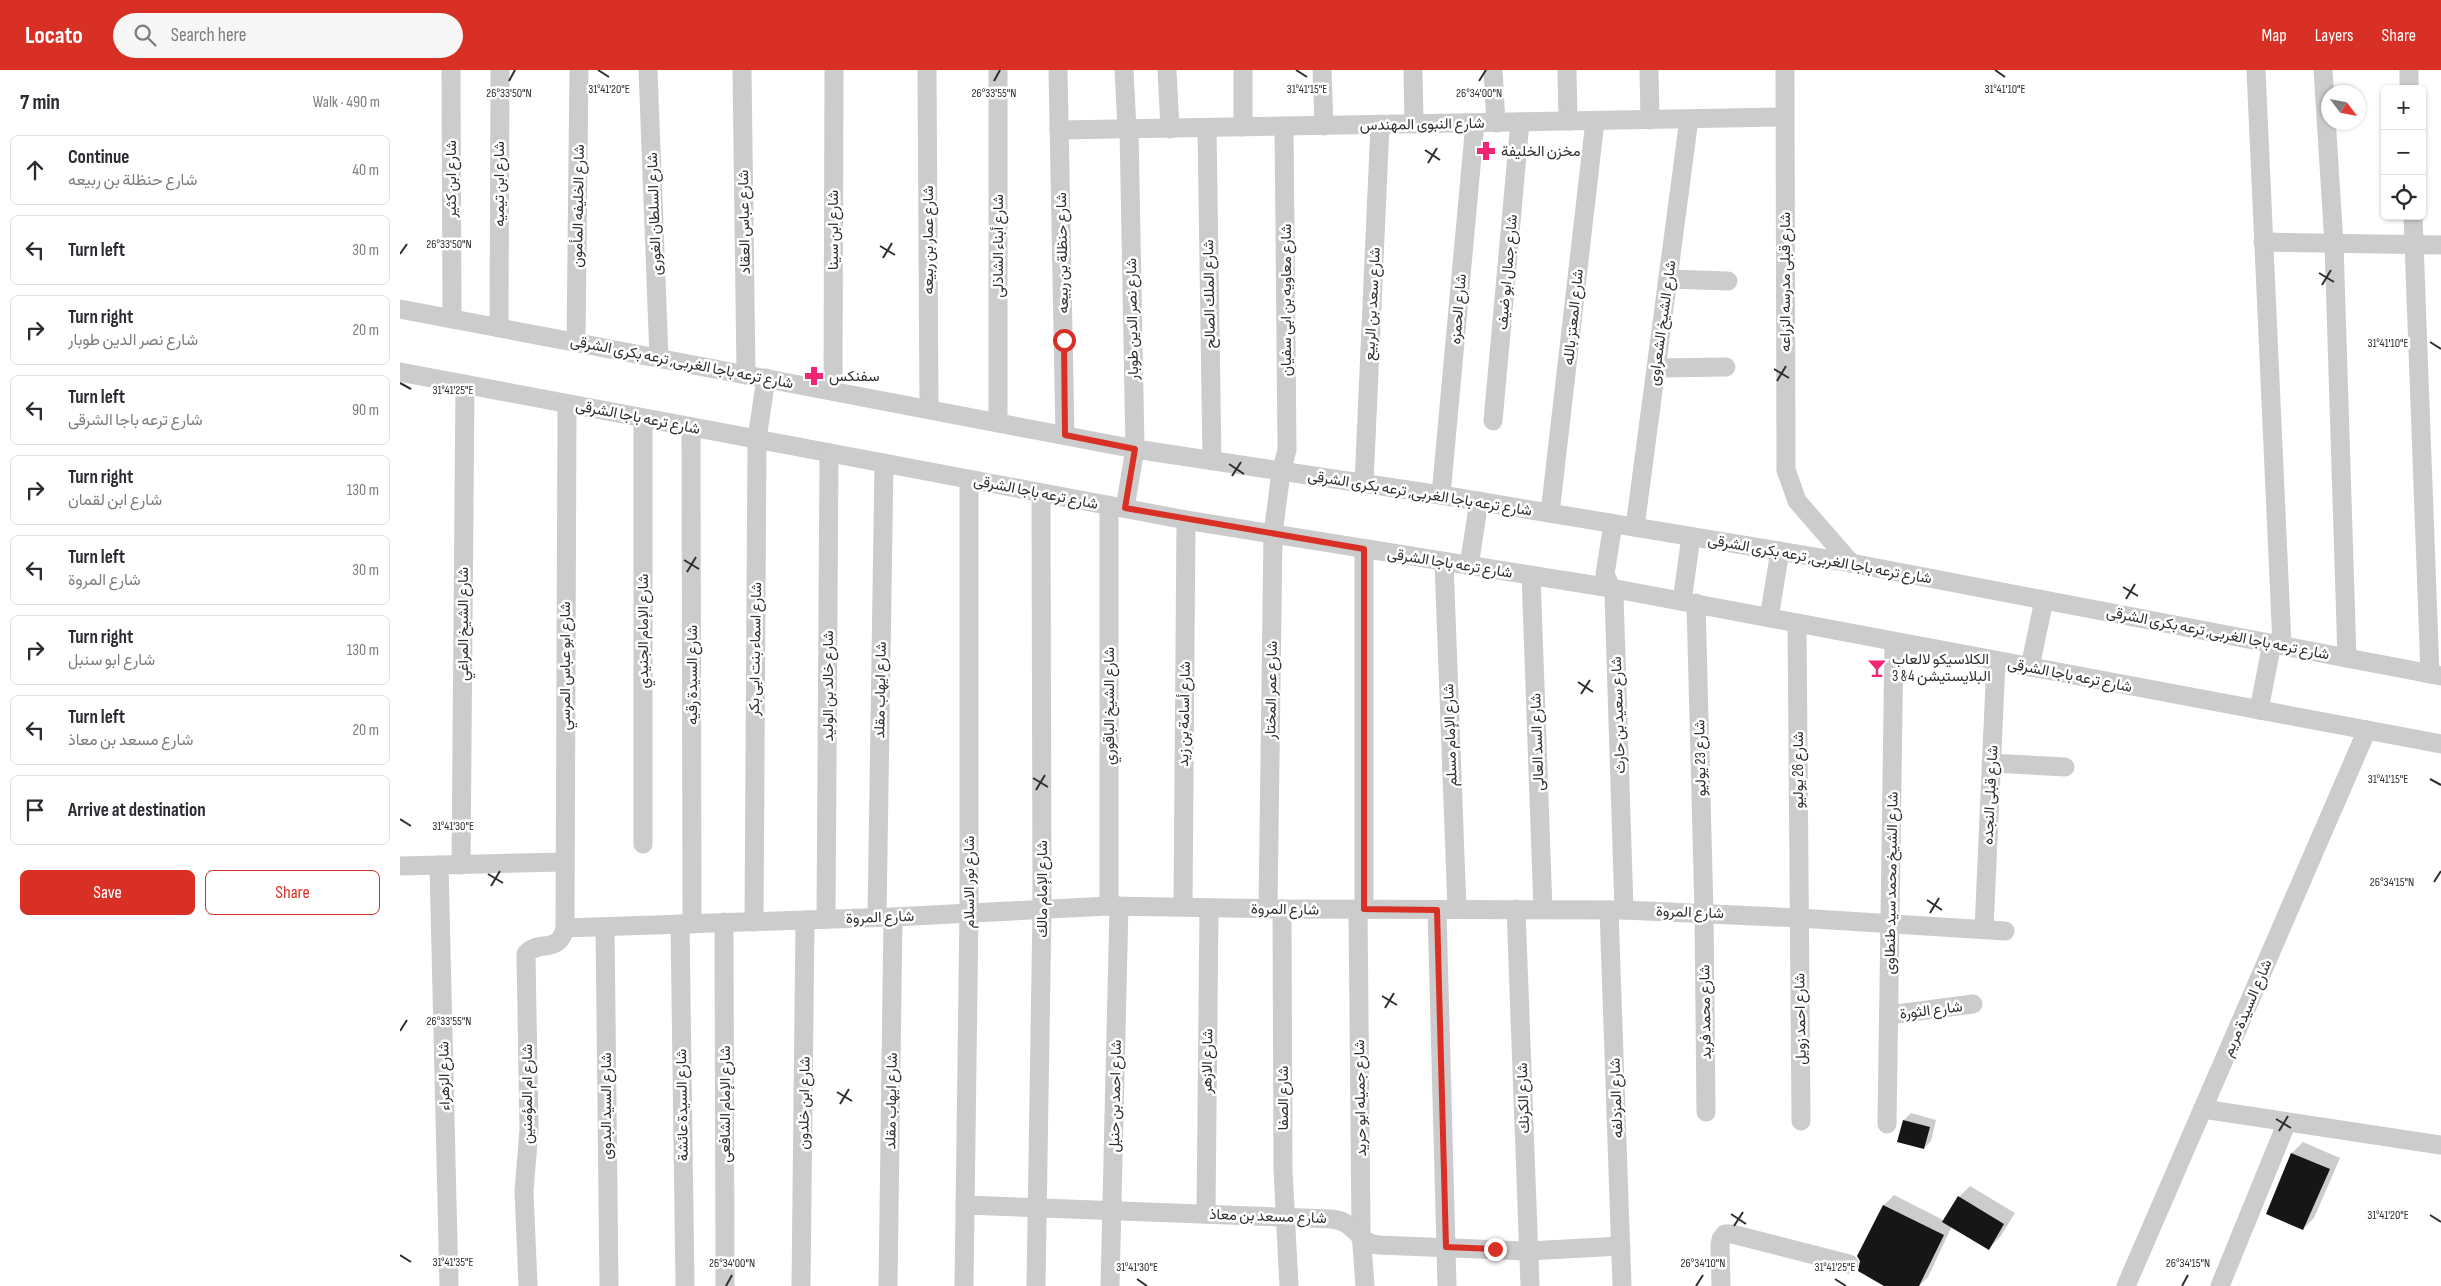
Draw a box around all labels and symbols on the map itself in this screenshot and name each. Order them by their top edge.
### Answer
text: 31°41'20"E [588,82,630,97]
text: 31°41'15"E [1287,82,1327,97]
text: 31°41'10"E [1985,82,2025,97]
north arrow [2321,85,2366,130]
text: 26°33'50"N [486,86,532,101]
text: 26°33'55"N [972,86,1016,101]
text: 26°34'00"N [1456,86,1502,101]
street label: شارع النبوى المهندس [1359,114,1485,136]
street label: شارع ابن كثير [442,140,462,219]
pharmacy icon: مخزن الخليفة [1475,140,1497,162]
street label: شارع ابن تيميه [490,141,510,227]
place label: مخزن الخليفة [1501,142,1581,161]
street label: شارع الخليفه المأمون [568,144,590,268]
street label: شارع السلطان الغورى [643,152,667,276]
street label: شارع عباس العقاد [734,169,756,274]
street label: شارع عمار بن ربيعه [919,185,939,295]
street label: شارع ابن سينا [824,190,844,270]
street label: شارع حنظلة بن ربيعه [1052,192,1074,314]
street label: شارع أبناء الشاذلى [989,194,1009,298]
street label: شارع قبلى مدرسه الزراعه [1776,212,1796,352]
street label: شارع جمال ابو ضيف [1493,213,1523,331]
street label: شارع معاويه بن ابى سفيان [1277,224,1297,376]
text: 26°33'50"N [426,237,472,252]
street label: شارع الملك الصالح [1199,239,1221,349]
street label: شارع سعد بن الربيع [1360,247,1386,361]
street label: شارع نصر الدين طوبار [1122,258,1144,381]
street label: شارع الشيخ الشعراوى [1644,259,1682,387]
street label: شارع المعتز بالله [1559,268,1589,366]
street label: شارع الحمزه [1446,273,1472,345]
route start [1053,329,1076,352]
street label: شارع ترعه باجا الغربى, ترعه بكرى الشرقى [569,332,795,394]
text: 31°41'10"E [2368,336,2408,351]
pharmacy icon: سفنكس [803,365,825,387]
place label: سفنكس [829,367,880,386]
text: 31°41'25"E [432,383,474,398]
street label: شارع ترعه باجا الشرقى [574,396,702,440]
street label: شارع ترعه باجا الغربى, ترعه بكرى الشرقى [1306,466,1534,522]
street label: شارع ترعه باجا الشرقى [972,471,1100,515]
street label: شارع ترعه باجا الغربى, ترعه بكرى الشرقى [1706,530,1933,590]
street label: شارع ترعه باجا الشرقى [1386,544,1514,584]
street label: شارع الشيخ المراغي [454,567,476,681]
street label: شارع الإمام الجنيدي [634,573,656,688]
street label: شارع اسماء بنت ابى بكر [745,582,767,717]
street label: شارع ابو عباس المرسي [556,601,578,731]
street label: شارع ترعه باجا الغربى, ترعه بكرى الشرقى [2105,603,2331,665]
street label: شارع السيدة رقيه [683,625,703,725]
street label: شارع خالد بن الوليد [819,630,839,742]
street label: شارع عمر المختار [1261,640,1283,740]
street label: شارع ايهاب مقلد [870,641,892,738]
street label: شارع الشيخ الباقوري [1100,647,1122,765]
place label: الكلاسيكو لالعاب البلايستيشن 4& 3 [1892,650,1991,686]
street label: شارع ترعه باجا الشرقى [2006,654,2134,698]
street label: شارع سعيد بن حارث [1607,656,1631,774]
bar icon: الكلاسيكو لالعاب البلايستيشن 4& 3 [1866,657,1888,679]
street label: شارع أسامة بن زيد [1174,661,1196,767]
street label: شارع الإمام مسلم [1439,683,1463,787]
street label: شارع السد العالى [1526,693,1550,791]
street label: شارع 23 يوليو [1690,719,1712,797]
street label: شارع 26 يوليو [1789,731,1809,809]
street label: شارع قبلى النجده [1978,745,2004,845]
text: 31°41'15"E [2368,772,2408,787]
street label: شارع الشيخ محمد سيد طنطاوى [1880,791,1904,975]
text: 31°41'30"E [432,819,474,834]
street label: شارع نور الاسلام [960,835,980,928]
street label: شارع الإمام مالك [1033,840,1053,938]
text: 26°34'15"N [2370,875,2414,890]
street label: شارع المروة [1251,899,1319,921]
street label: شارع المروة [1656,902,1725,924]
street label: شارع المروة [846,907,915,929]
street label: شارع السيدة مريم [2218,957,2277,1060]
street label: شارع محمد فريد [1695,964,1717,1060]
street label: شارع احمد زويل [1790,973,1812,1065]
street label: شارع الثورة [1898,997,1964,1025]
text: 26°33'55"N [427,1014,471,1029]
street label: شارع الازهر [1197,1028,1219,1095]
street label: شارع احمد بن حنبل [1105,1039,1127,1153]
street label: شارع جميله ابو حريد [1350,1039,1372,1157]
street label: شارع الزهراء [434,1041,456,1111]
street label: شارع ام المؤمنين [518,1044,538,1144]
street label: شارع الإمام الشافعى [716,1045,736,1163]
street label: شارع السيدة عائشة [672,1048,694,1161]
street label: شارع السيد البدوى [597,1052,617,1160]
street label: شارع ايهاب مقلد [881,1052,903,1149]
street label: شارع ابن خلدون [794,1056,816,1150]
street label: شارع المزدلفه [1606,1057,1628,1138]
street label: شارع الكرنك [1513,1062,1535,1134]
street label: شارع الصفا [1274,1066,1294,1130]
street label: شارع مسعد بن معاذ [1209,1205,1327,1229]
text: 31°41'20"E [2367,1208,2409,1223]
route end [1484,1238,1507,1261]
text: 31°41'35"E [432,1255,474,1270]
text: 26°34'00"N [709,1256,755,1271]
text: 26°34'10"N [1681,1256,1725,1271]
text: 26°34'15"N [2166,1256,2210,1271]
text: 31°41'30"E [1116,1260,1158,1275]
text: 31°41'25"E [1814,1260,1856,1275]

